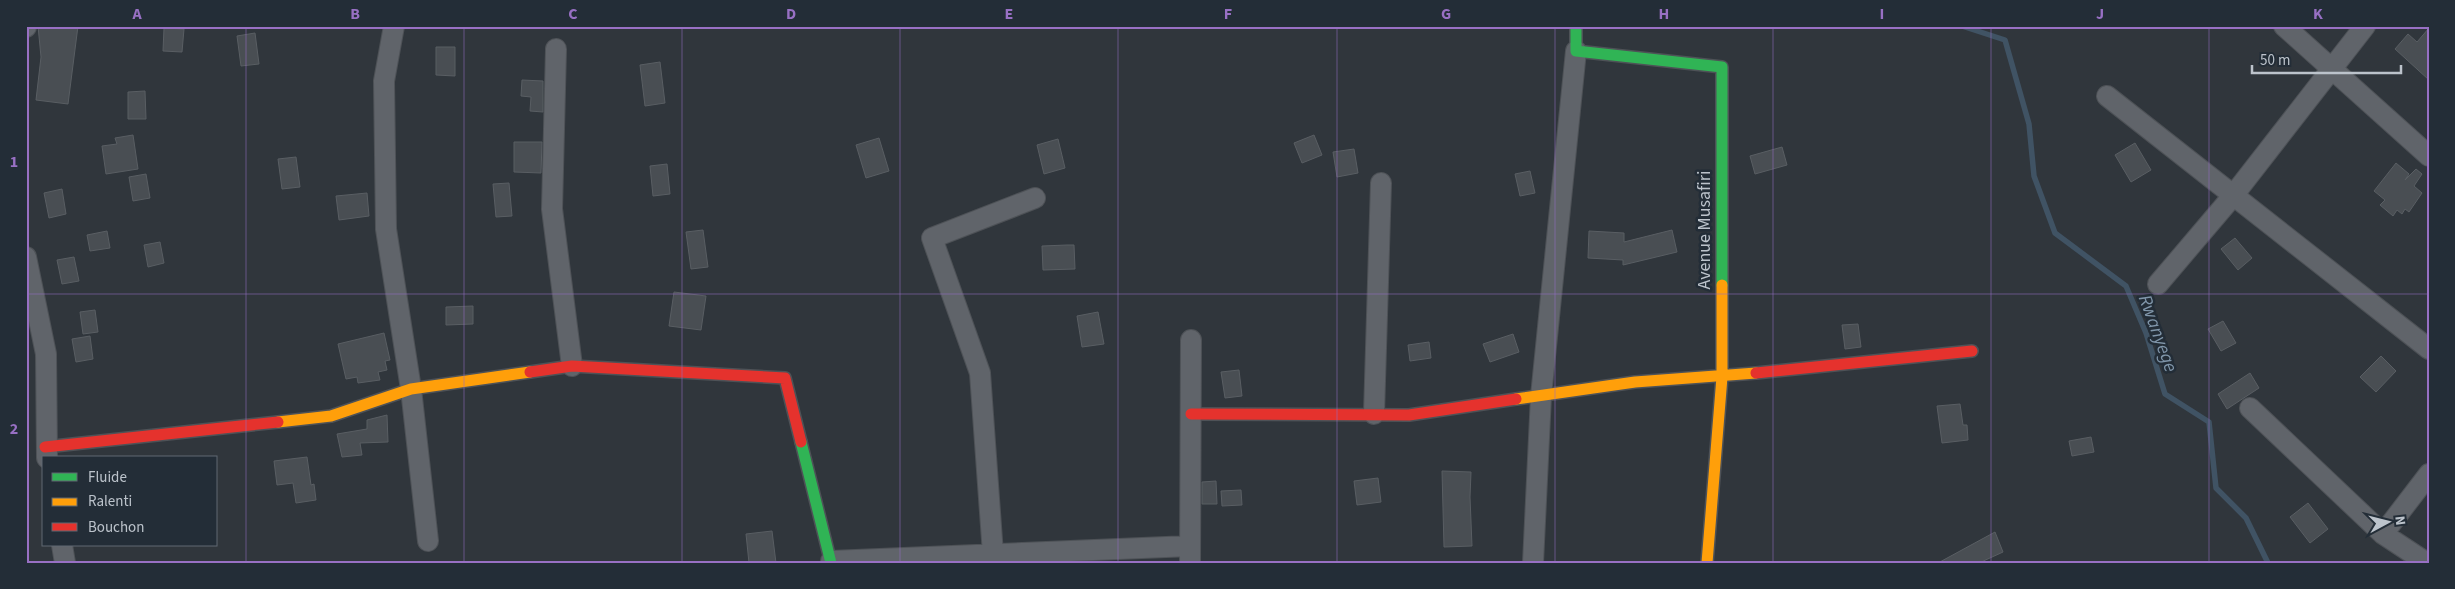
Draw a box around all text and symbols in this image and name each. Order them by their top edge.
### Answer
text: A [131,3,142,25]
text: B [350,3,360,25]
text: C [568,3,578,25]
text: D [786,3,796,25]
text: E [1005,3,1013,25]
text: F [1224,3,1232,25]
text: G [1441,3,1451,25]
text: H [1659,3,1669,25]
text: I [1880,3,1884,25]
text: J [2096,3,2104,25]
text: K [2313,3,2323,25]
scale bar [2252,42,2401,74]
text: 50 m [2260,50,2290,71]
text: 1 [10,151,18,173]
street label: Avenue Musafiri [1692,171,1717,289]
water label: Rwanyege [2131,291,2184,376]
text: 2 [10,418,18,440]
legend [42,456,218,546]
text: Fluide [88,467,127,488]
text: Ralenti [88,491,132,512]
north arrow [2362,496,2412,546]
text: N [2389,515,2410,526]
text: Bouchon [88,517,144,538]

